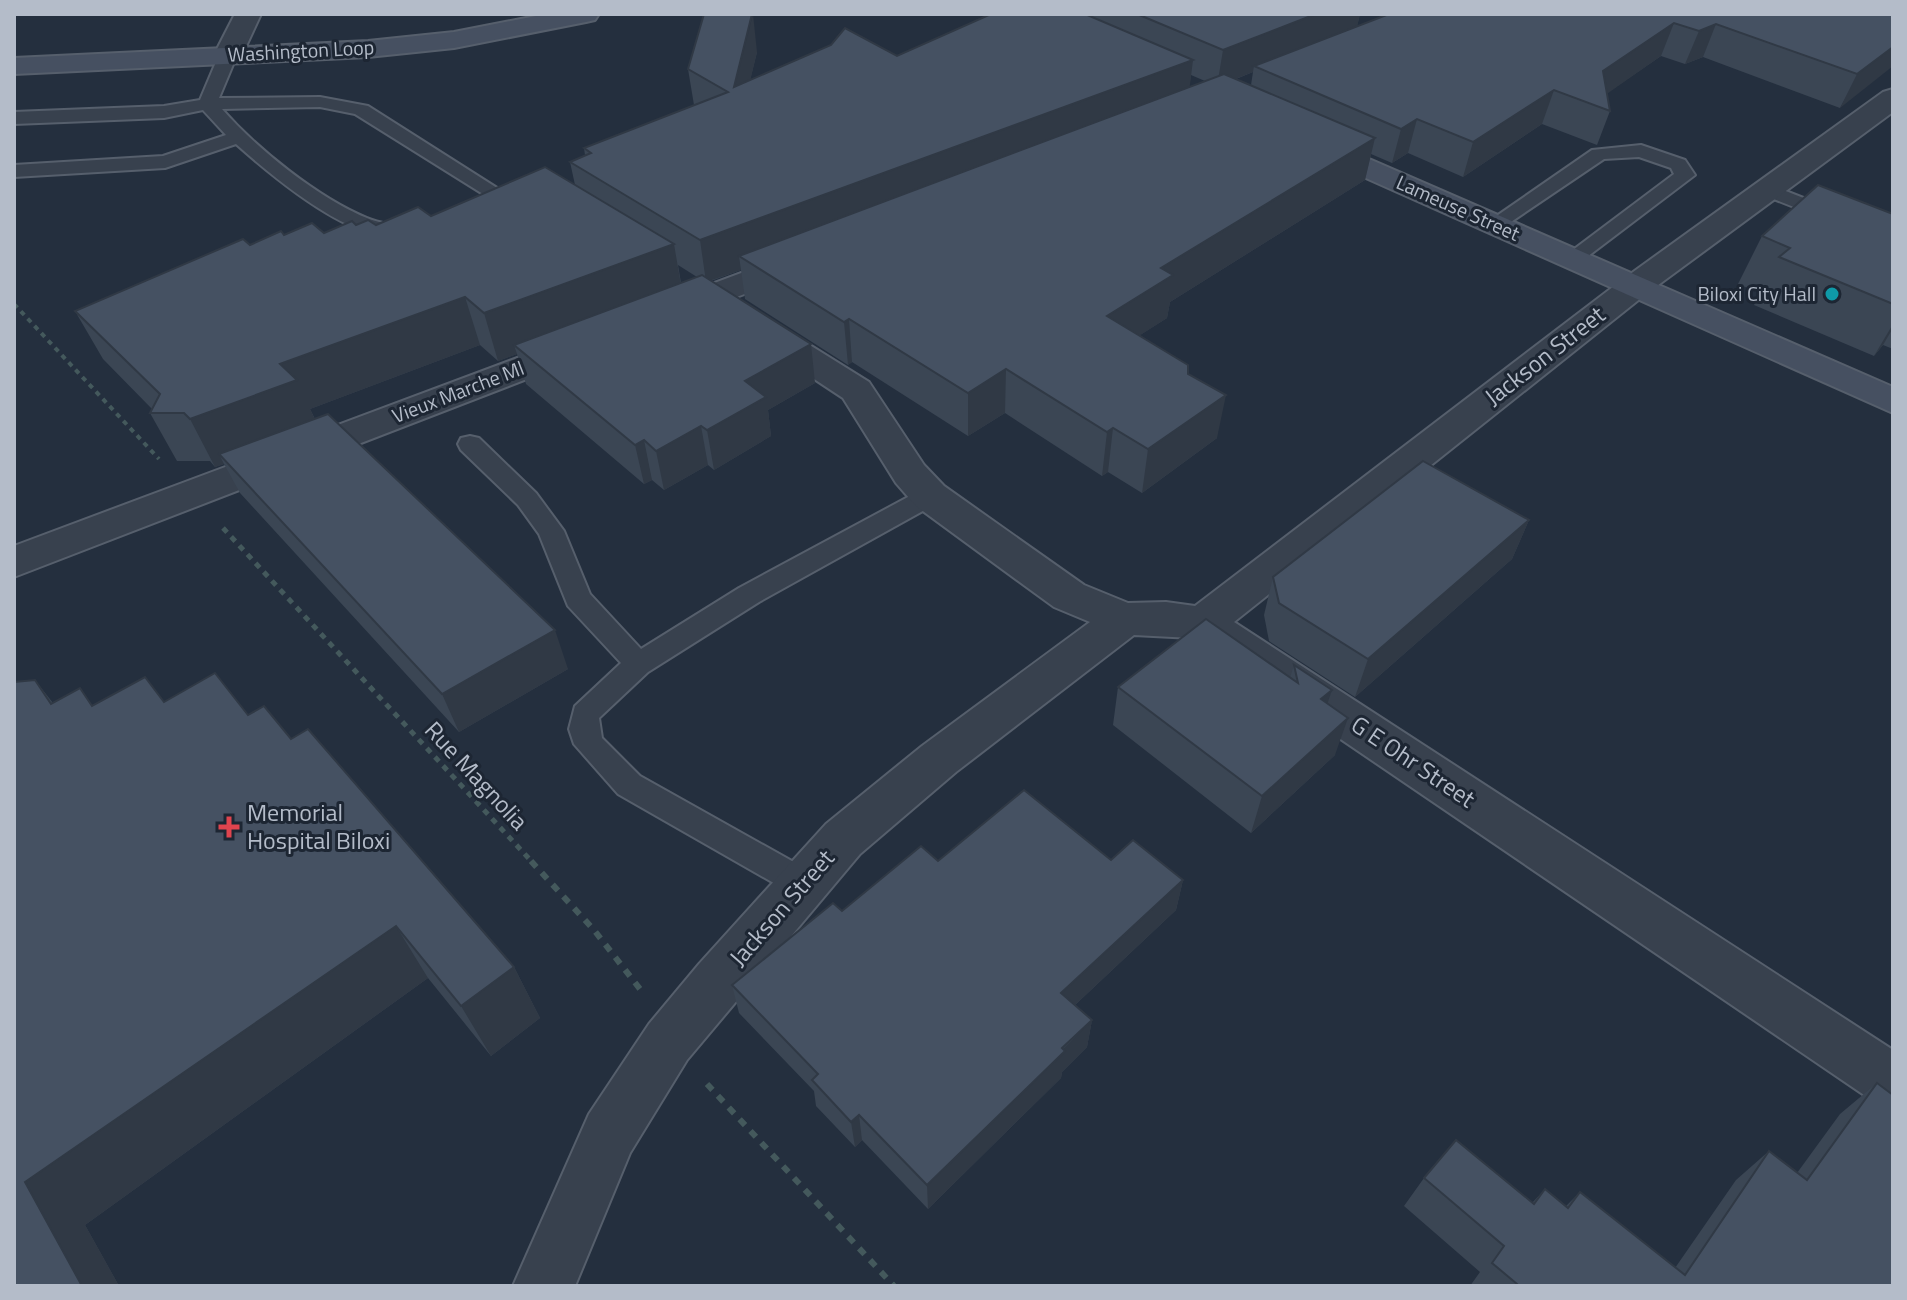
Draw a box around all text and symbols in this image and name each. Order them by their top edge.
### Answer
street label: Washington Loop [227,31,375,70]
street label: Lameuse Street [1391,166,1525,249]
place label: Biloxi City Hall [1697,278,1816,309]
marker: Biloxi City Hall [1823,285,1841,303]
street label: Jackson Street [1476,296,1613,414]
street label: Vieux Marche Ml [387,352,528,431]
street label: G E Ohr Street [1344,706,1483,816]
street label: Rue Magnolia [417,713,537,838]
place label: Memorial Hospital Biloxi [247,794,390,858]
marker: Memorial Hospital Biloxi [218,816,240,838]
street label: Jackson Street [720,840,843,974]

